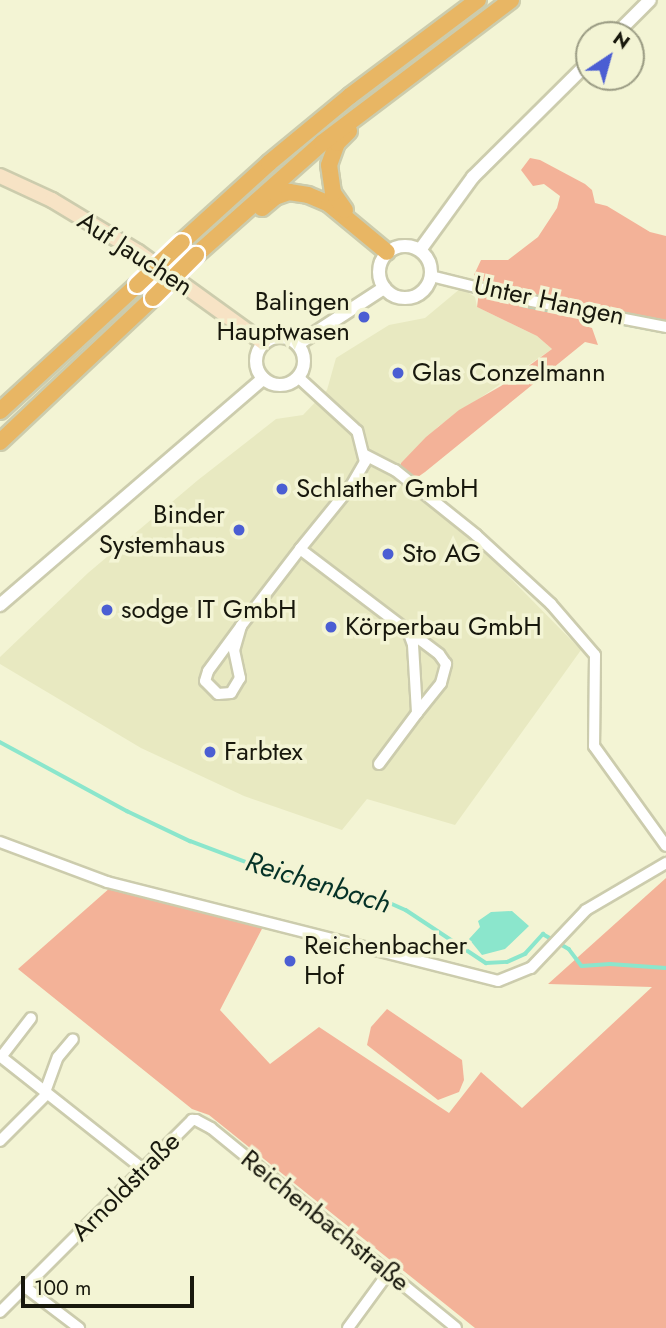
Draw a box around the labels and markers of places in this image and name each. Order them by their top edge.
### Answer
place label: Balingen Hauptwasen [216,286,350,348]
marker: Balingen Hauptwasen [356,309,372,325]
place label: Glas Conzelmann [412,357,606,389]
marker: Glas Conzelmann [390,365,406,381]
place label: Schlather GmbH [296,473,479,505]
marker: Schlather GmbH [274,481,290,497]
place label: Binder Systemhaus [99,499,225,560]
marker: Binder Systemhaus [231,522,247,538]
place label: Sto AG [402,538,481,570]
marker: Sto AG [380,546,396,562]
place label: sodge IT GmbH [121,594,297,626]
marker: sodge IT GmbH [99,602,115,618]
place label: Körperbau GmbH [345,611,542,643]
marker: Körperbau GmbH [323,619,339,635]
place label: Farbtex [224,736,303,768]
marker: Farbtex [202,744,218,760]
place label: Reichenbacher Hof [304,930,468,992]
marker: Reichenbacher Hof [282,953,298,969]

